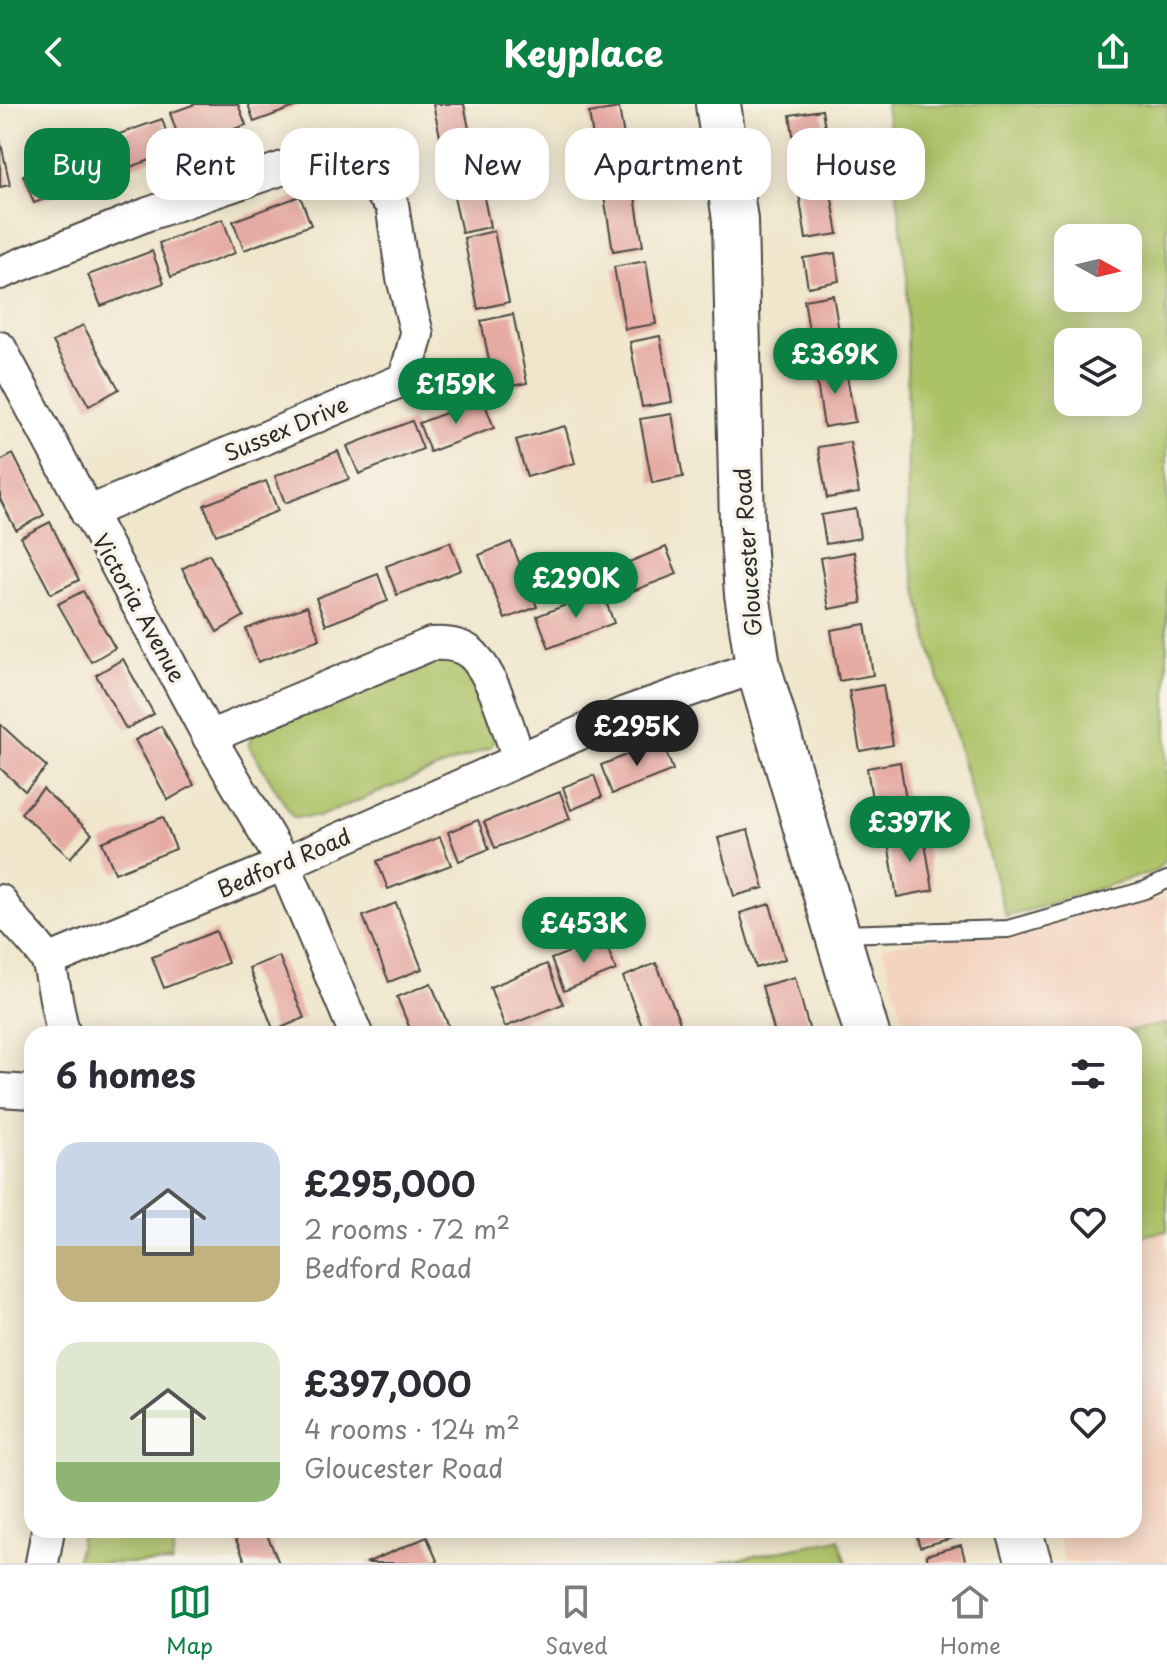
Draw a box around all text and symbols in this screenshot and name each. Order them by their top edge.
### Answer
text: Keyplace [503,25,664,79]
icon: back [32,30,76,74]
icon: share [1091,30,1135,74]
chip: Buy [24,128,130,200]
chip: Rent [146,128,264,200]
chip: Filters [280,128,419,200]
chip: New [435,128,549,200]
chip: Apartment [565,128,771,200]
chip: House [787,128,925,200]
north arrow [1054,224,1142,312]
map controls [1054,224,1142,416]
pin: £369K [779,328,891,396]
button: layers [1054,328,1142,416]
text: £369K [791,334,879,373]
pin: £159K [400,358,512,426]
text: £159K [416,364,496,403]
street label: Sussex Drive [218,387,353,469]
street label: Gloucester Road [724,467,769,637]
street label: Victoria Avenue [86,527,195,688]
pin: £290K [520,552,632,620]
text: £290K [532,558,620,597]
pin: £295K [581,700,693,768]
text: £295K [593,706,681,745]
pin: £397K [854,796,966,864]
text: £397K [868,802,952,841]
street label: Bedford Road [211,819,355,905]
pin: £453K [528,897,640,965]
text: £453K [540,903,628,942]
text: 6 homes [56,1048,196,1100]
icon: filters [1066,1052,1110,1096]
text: £295,000 [304,1157,476,1209]
icon: home [120,1174,216,1270]
icon: heart [1066,1200,1110,1244]
text: 2 rooms · 72 m² [304,1209,510,1248]
text: Bedford Road [304,1248,472,1287]
text: £397,000 [304,1357,472,1409]
icon: home [120,1374,216,1470]
icon: heart [1066,1400,1110,1444]
text: 4 rooms · 124 m² [304,1409,520,1448]
text: Gloucester Road [304,1448,504,1487]
tab: Map [166,1580,213,1661]
tab: Saved [545,1580,608,1661]
tab: Home [940,1580,1001,1661]

